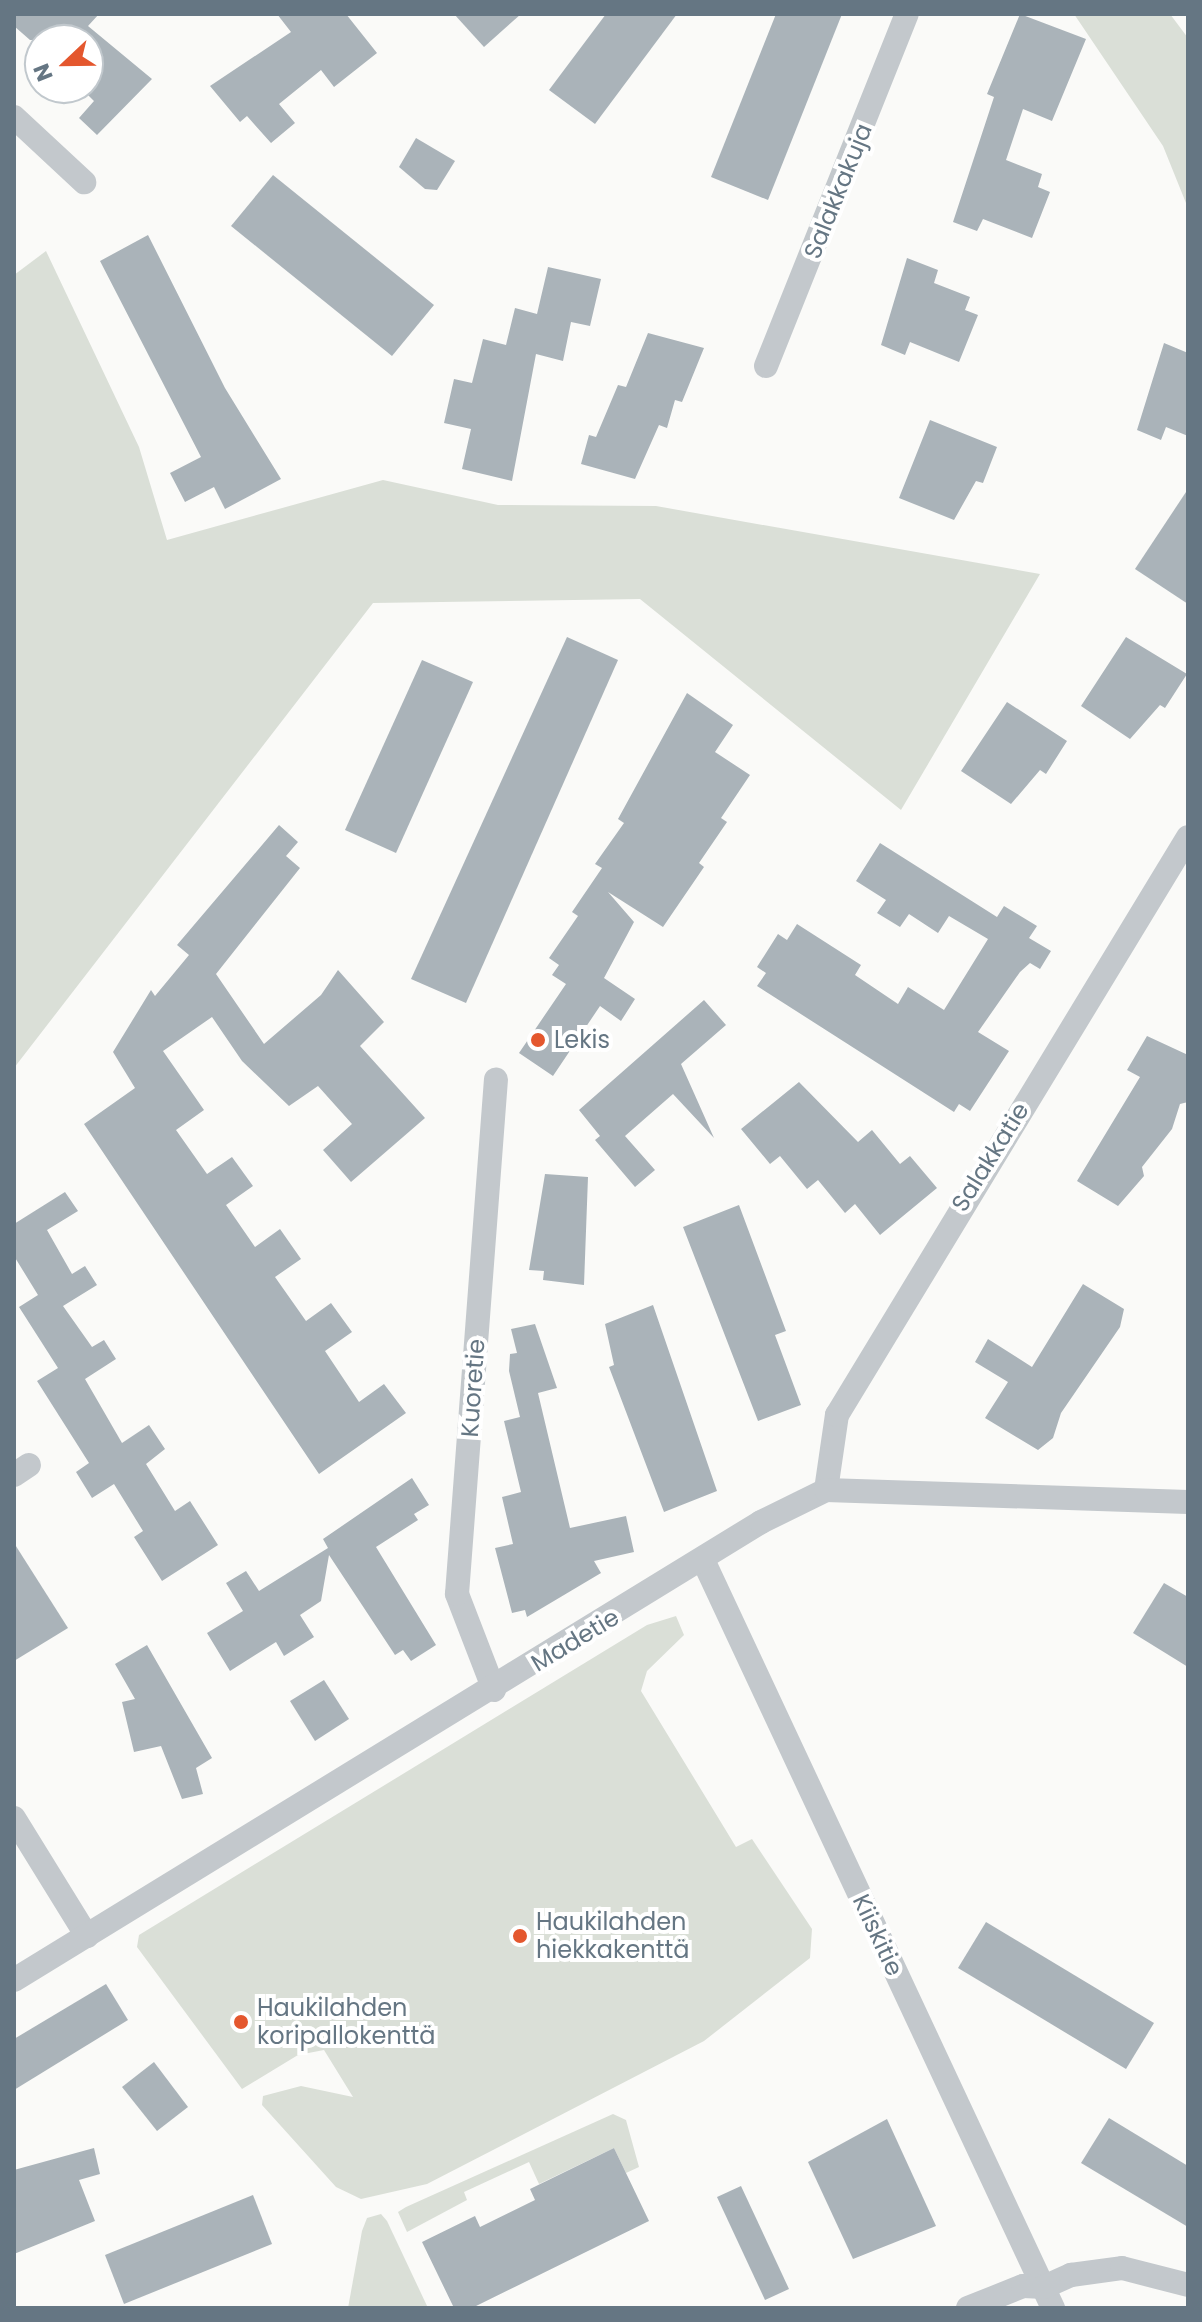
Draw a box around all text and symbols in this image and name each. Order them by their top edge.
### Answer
north arrow [24,24,104,104]
text: N [26,59,61,86]
street label: Salakkakuja [798,119,878,263]
place label: Lekis [554,1026,610,1054]
marker: Lekis [529,1031,547,1049]
street label: Salakkatie [945,1097,1035,1217]
street label: Kuoretie [455,1338,491,1438]
street label: Madetie [526,1603,624,1677]
street label: Kiiskitie [847,1890,909,1980]
place label: Haukilahden hiekkakenttä [536,1908,689,1964]
marker: Haukilahden hiekkakenttä [511,1927,529,1945]
place label: Haukilahden koripallokenttä [257,1994,435,2050]
marker: Haukilahden koripallokenttä [232,2013,250,2031]

